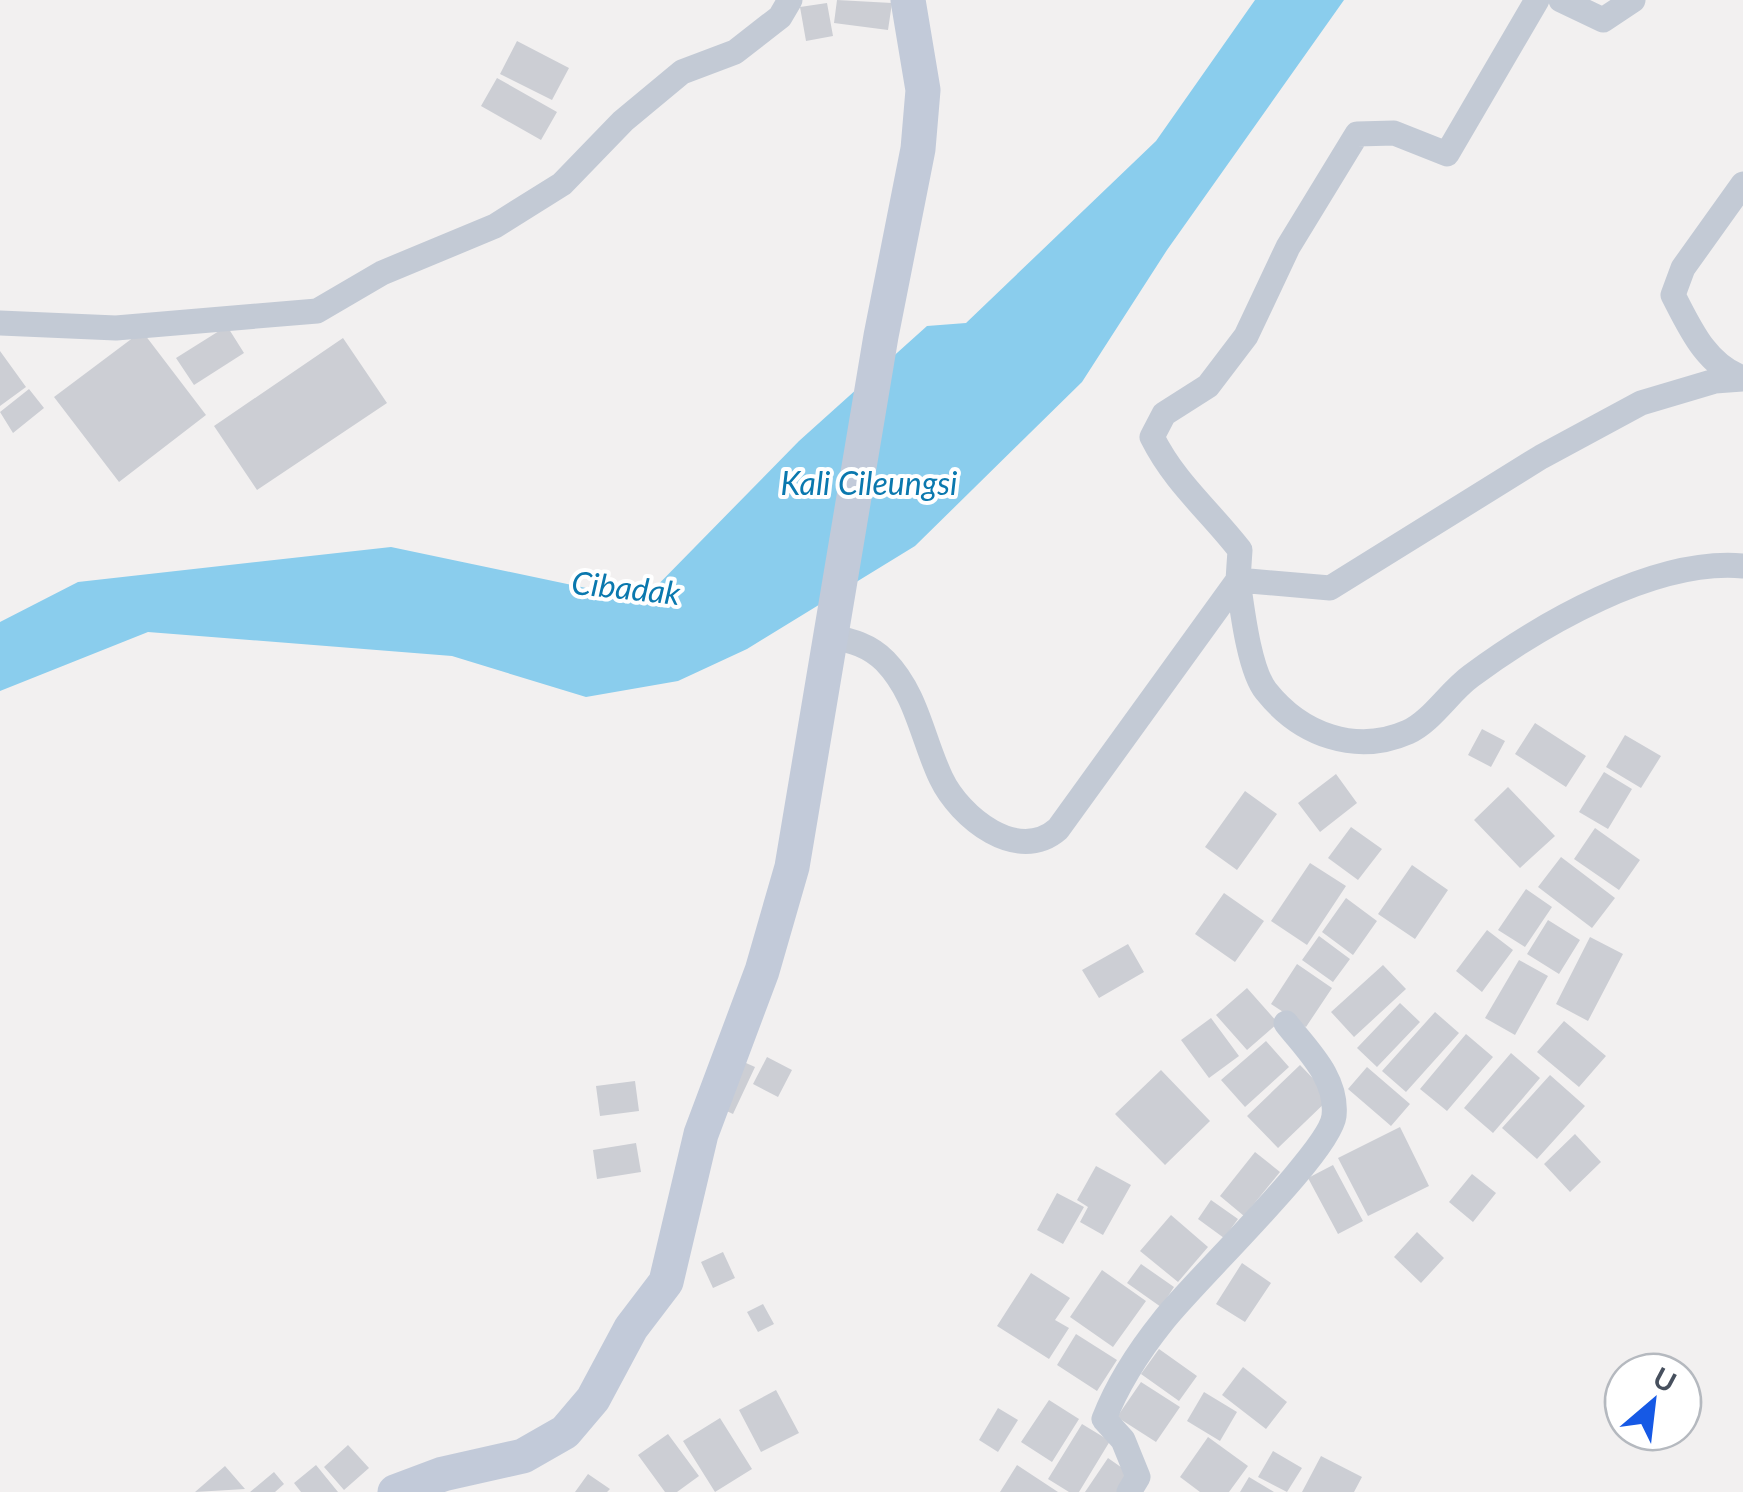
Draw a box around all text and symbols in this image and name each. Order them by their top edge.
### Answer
water label: Kali Cileungsi [781,463,957,502]
water label: Cibadak [570,562,683,612]
north arrow [1603,1352,1703,1452]
text: U [1648,1359,1682,1399]

